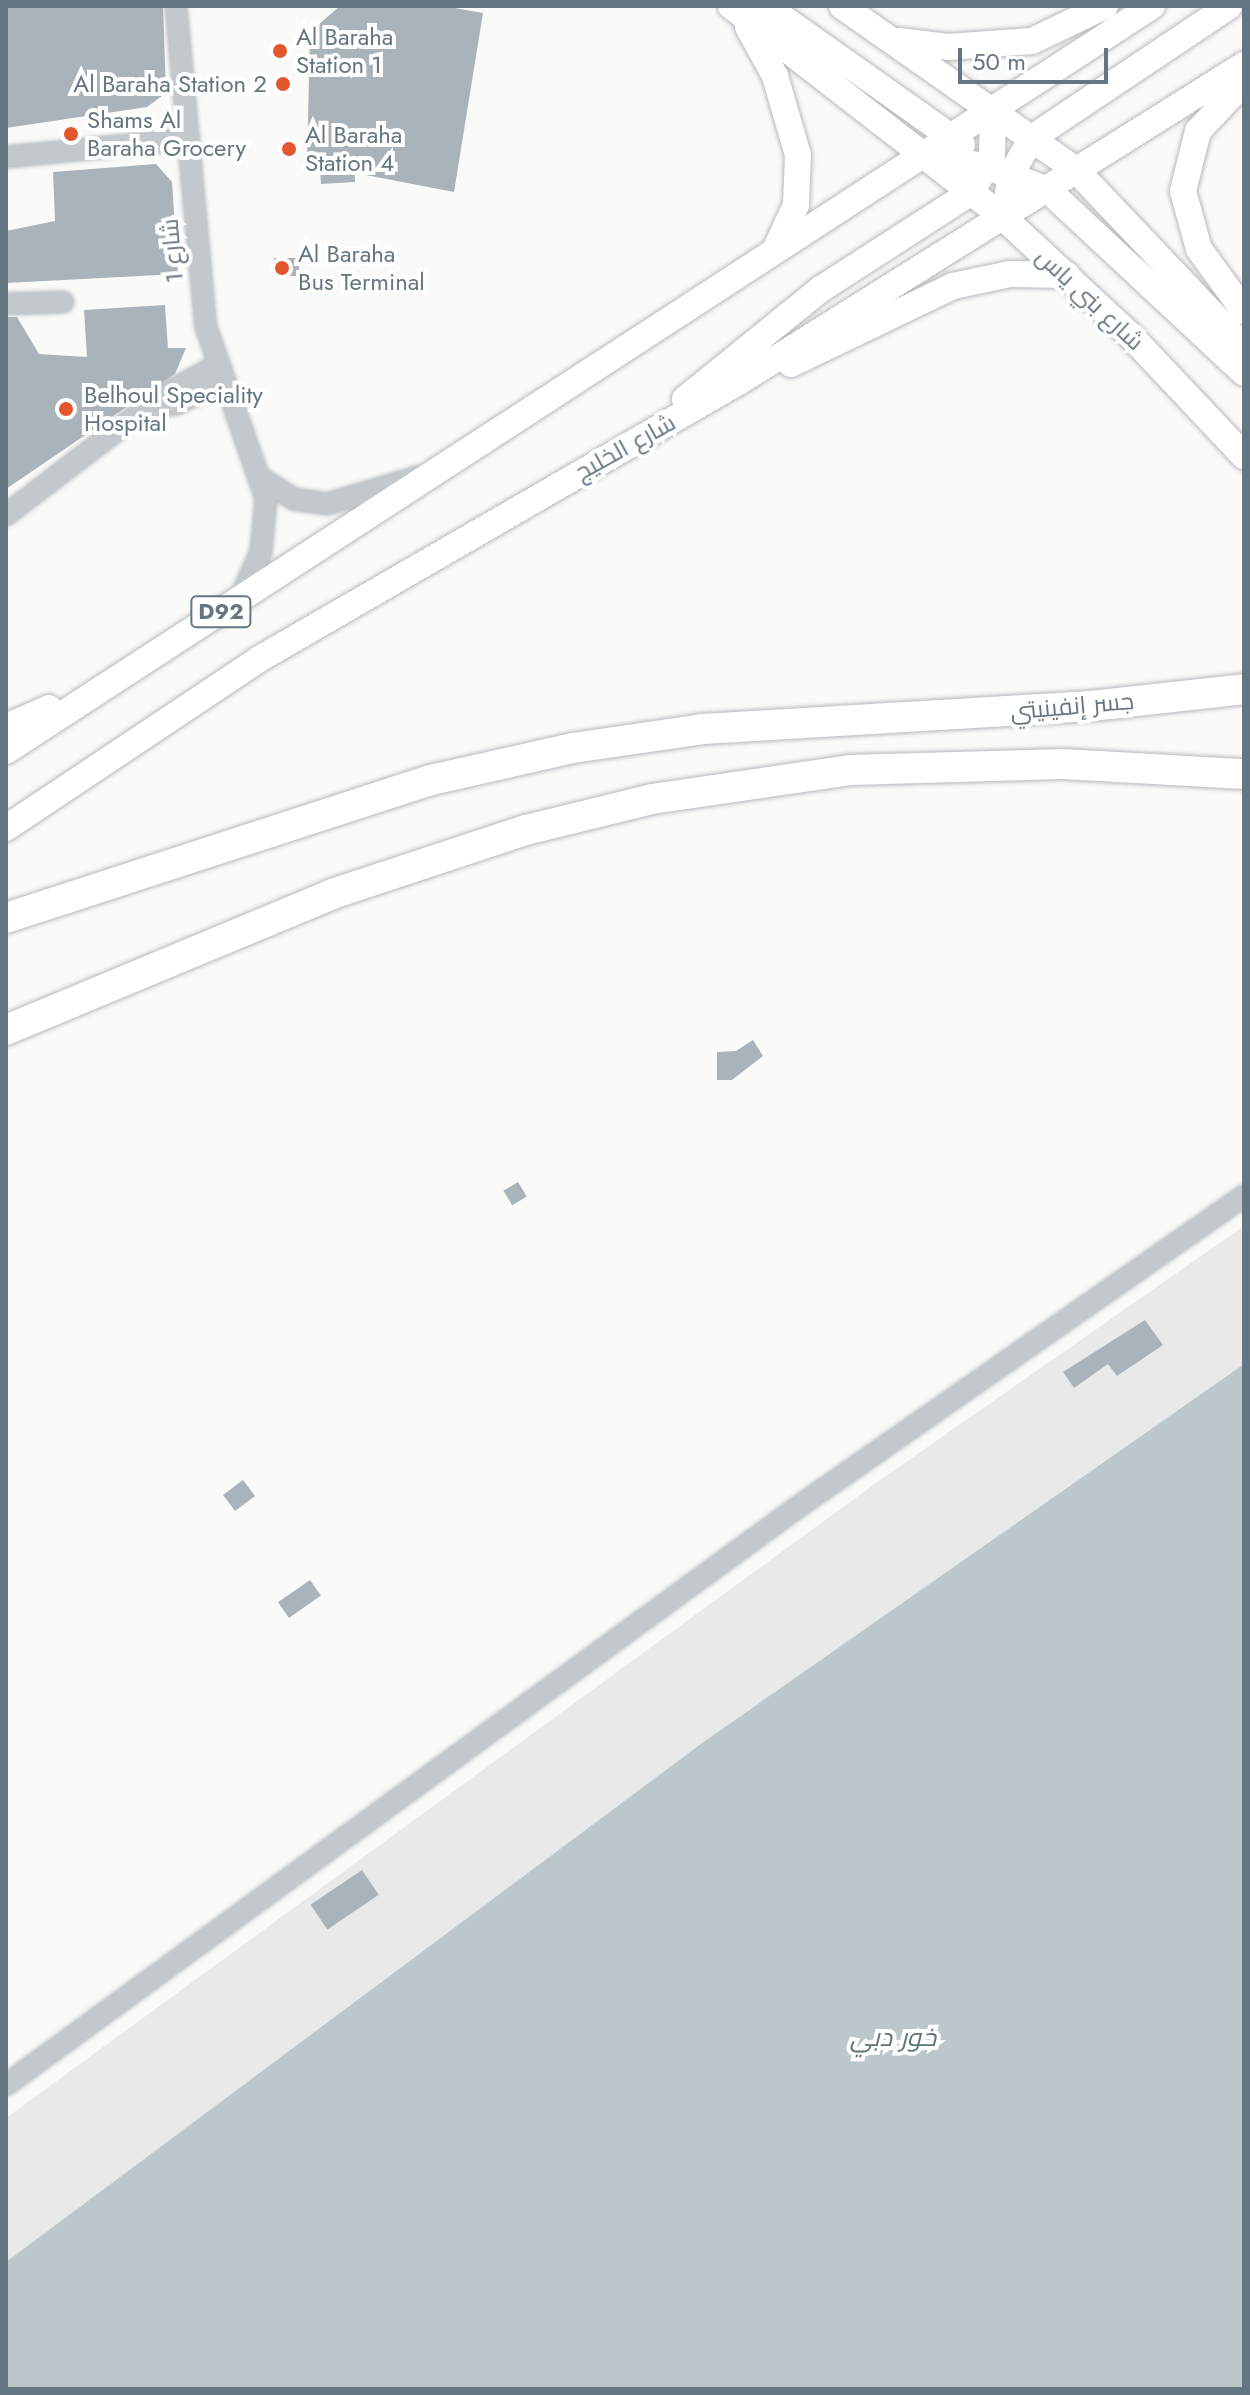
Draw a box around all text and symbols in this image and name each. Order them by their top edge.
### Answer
place label: Al Baraha Station 1 [296,23,393,79]
scale bar [962,32,1112,82]
marker: Al Baraha Station 1 [271,42,289,60]
text: 50 m [972,44,1026,79]
place label: Al Baraha Station 2 [73,70,267,98]
marker: Al Baraha Station 2 [274,75,292,93]
place label: Shams Al Baraha Grocery [87,106,246,162]
place label: Al Baraha Station 4 [305,121,402,177]
marker: Shams Al Baraha Grocery [62,125,80,143]
marker: Al Baraha Station 4 [280,140,298,158]
street label: شارع 1 [155,218,189,284]
place label: Al Baraha Bus Terminal [298,240,425,296]
street label: شارع بني ياس [1030,242,1150,356]
marker: Al Baraha Bus Terminal [273,259,291,277]
place label: Belhoul Speciality Hospital [84,381,263,437]
marker: Belhoul Speciality Hospital [55,398,77,420]
street label: شارع الخليج [570,408,680,486]
road number: D92 [189,594,253,630]
street label: جسر إنفينيتي [1009,686,1135,726]
water label: خور دبي [850,2022,936,2054]

